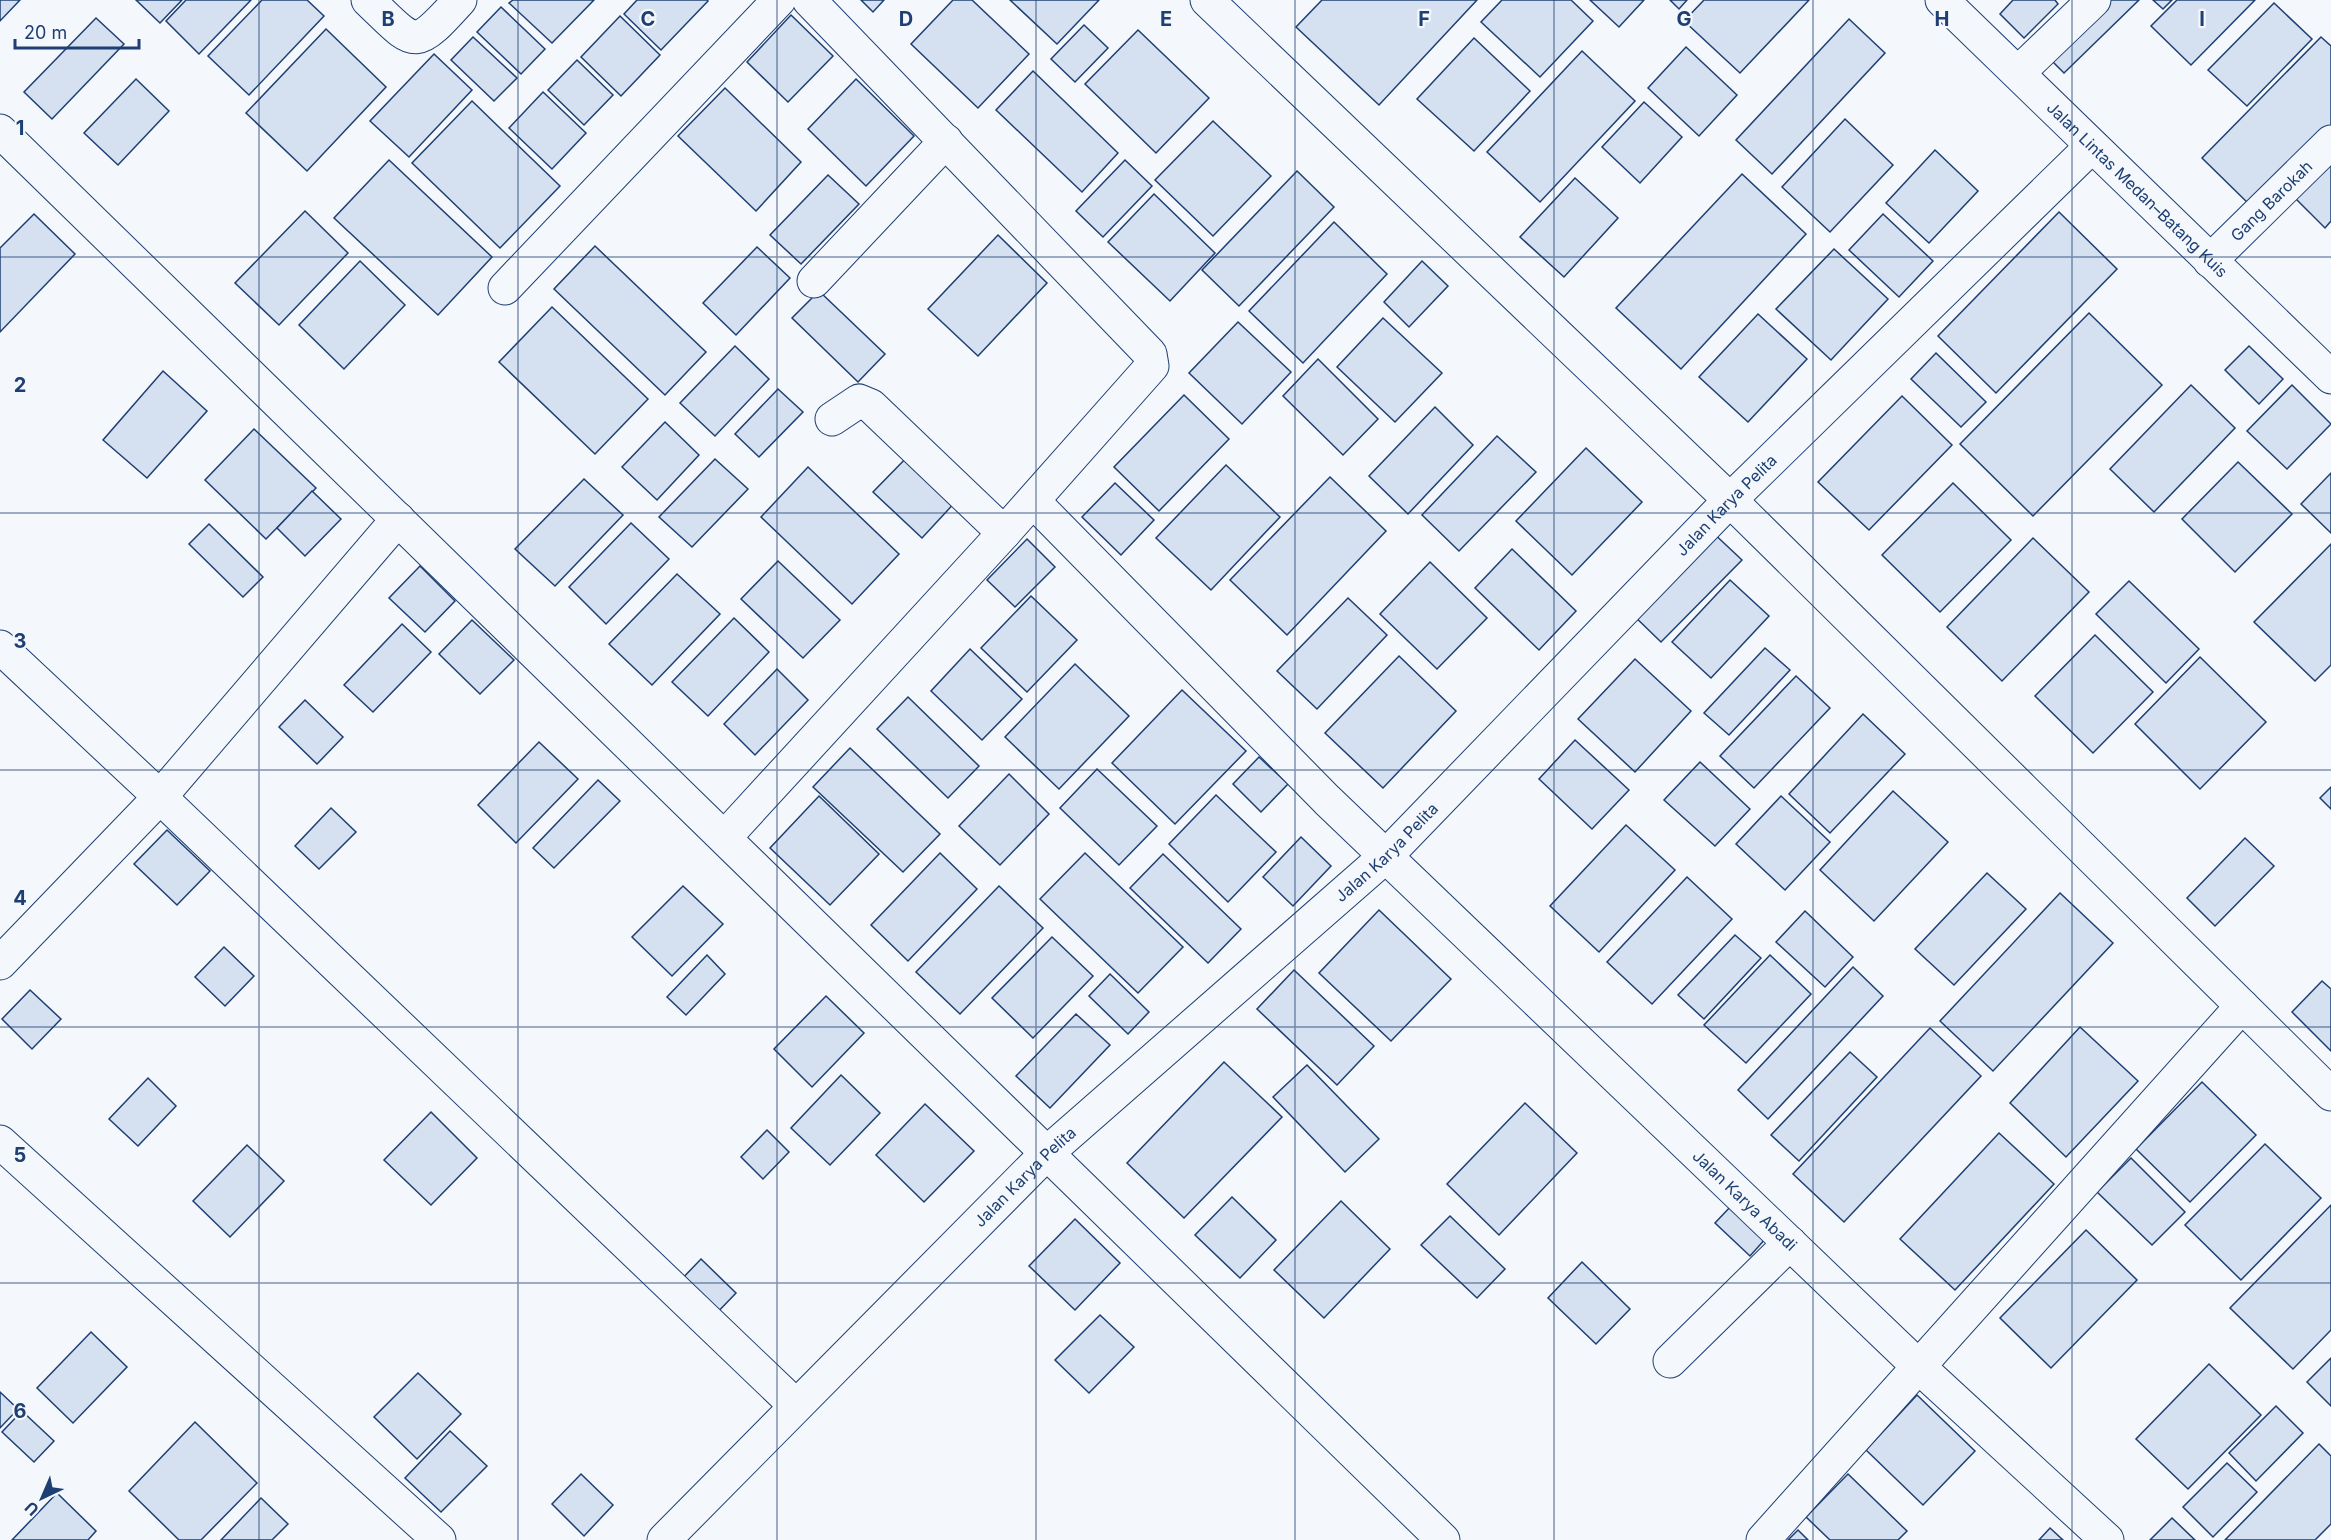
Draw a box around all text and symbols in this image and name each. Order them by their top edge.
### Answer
text: B [381,7,395,31]
text: C [641,7,655,31]
text: D [899,7,913,31]
text: E [1160,7,1172,31]
text: F [1418,7,1430,31]
text: G [1676,7,1692,31]
text: H [1935,7,1949,31]
text: I [2199,7,2205,31]
scale bar [15,12,140,50]
text: 20 m [24,22,67,43]
street label: Jalan Lintas Medan–Batang Kuis [2043,97,2232,281]
text: 1 [16,116,24,140]
street label: Gang Barokah [2226,156,2316,245]
text: 2 [14,373,26,397]
street label: Jalan Karya Pelita [1672,450,1781,560]
text: 3 [14,629,26,653]
street label: Jalan Karya Pelita [1331,799,1442,906]
text: 4 [13,886,27,910]
street label: Jalan Karya Pelita [970,1122,1080,1231]
text: 5 [14,1143,26,1167]
street label: Jalan Karya Abadi [1689,1146,1801,1255]
text: 6 [14,1399,27,1423]
north arrow [12,1468,72,1528]
text: U [20,1498,43,1520]

